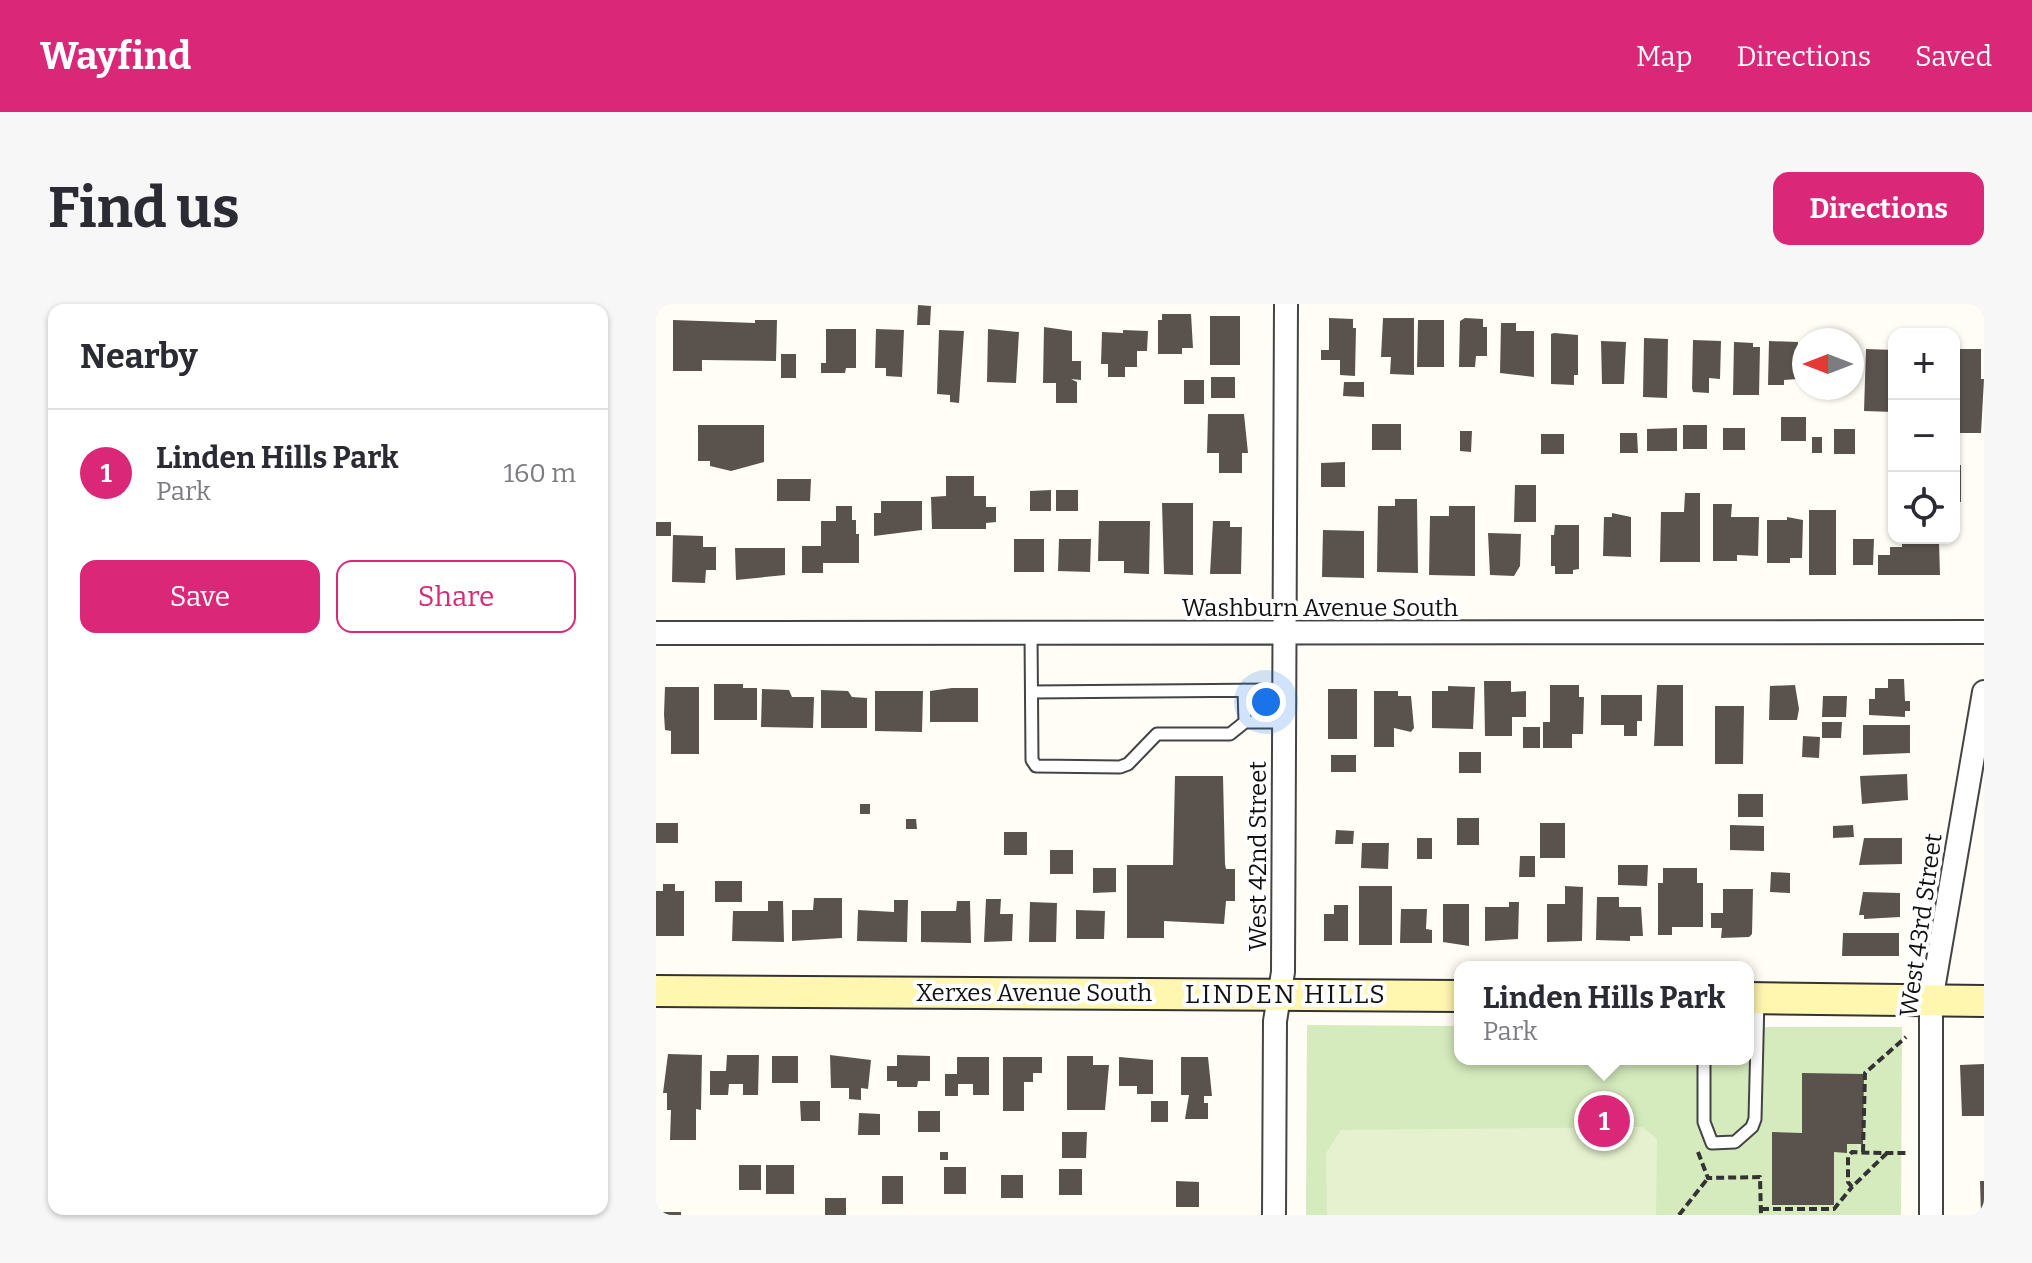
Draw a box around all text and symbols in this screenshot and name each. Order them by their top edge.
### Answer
text: Wayfind [40,33,191,79]
text: Map [1636,40,1692,73]
text: Directions [1736,40,1871,73]
text: Saved [1915,40,1992,73]
button: Directions [1773,172,1984,245]
text: Find us [48,175,240,242]
north arrow [1792,328,1864,400]
map controls [1888,328,1960,544]
button: + [1888,328,1960,400]
text: Nearby [80,336,198,377]
button: − [1888,400,1960,472]
text: Linden Hills Park [156,440,399,476]
text: 1 [100,458,112,489]
text: 160 m [504,458,576,489]
button: locate [1888,472,1960,544]
text: Park [156,476,211,507]
button: Save [80,560,320,633]
button: Share [336,560,576,633]
street label: Washburn Avenue South [1182,594,1458,622]
your location [1246,682,1286,722]
street label: West 42nd Street [1244,761,1272,951]
street label: West 43rd Street [1894,831,1948,1019]
popup [1454,961,1754,1065]
street label: Xerxes Avenue South [916,979,1152,1007]
district label: LINDEN HILLS [1185,979,1387,1010]
text: Linden Hills Park [1483,980,1725,1016]
text: Park [1483,1016,1538,1047]
pin: 1 [1578,1091,1630,1151]

